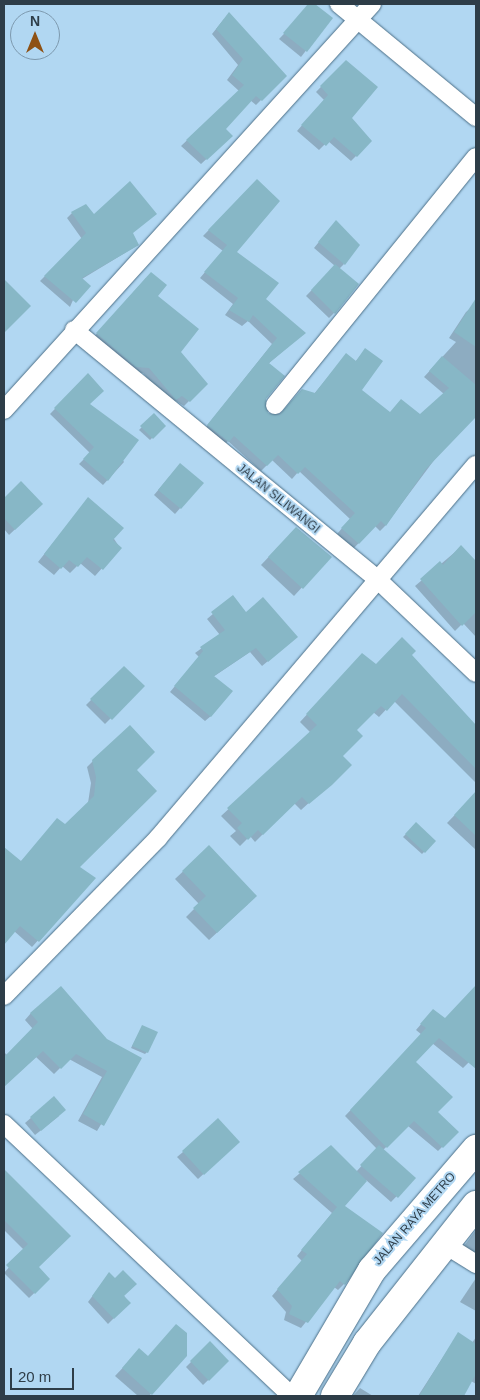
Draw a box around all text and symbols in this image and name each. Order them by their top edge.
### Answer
north arrow [10,10,60,60]
text: N [30,13,40,29]
street label: JALAN SILIWANGI [234,461,322,537]
street label: JALAN RAYA METRO [371,1170,459,1268]
scale bar [12,1358,76,1390]
text: 20 m [18,1368,51,1385]

